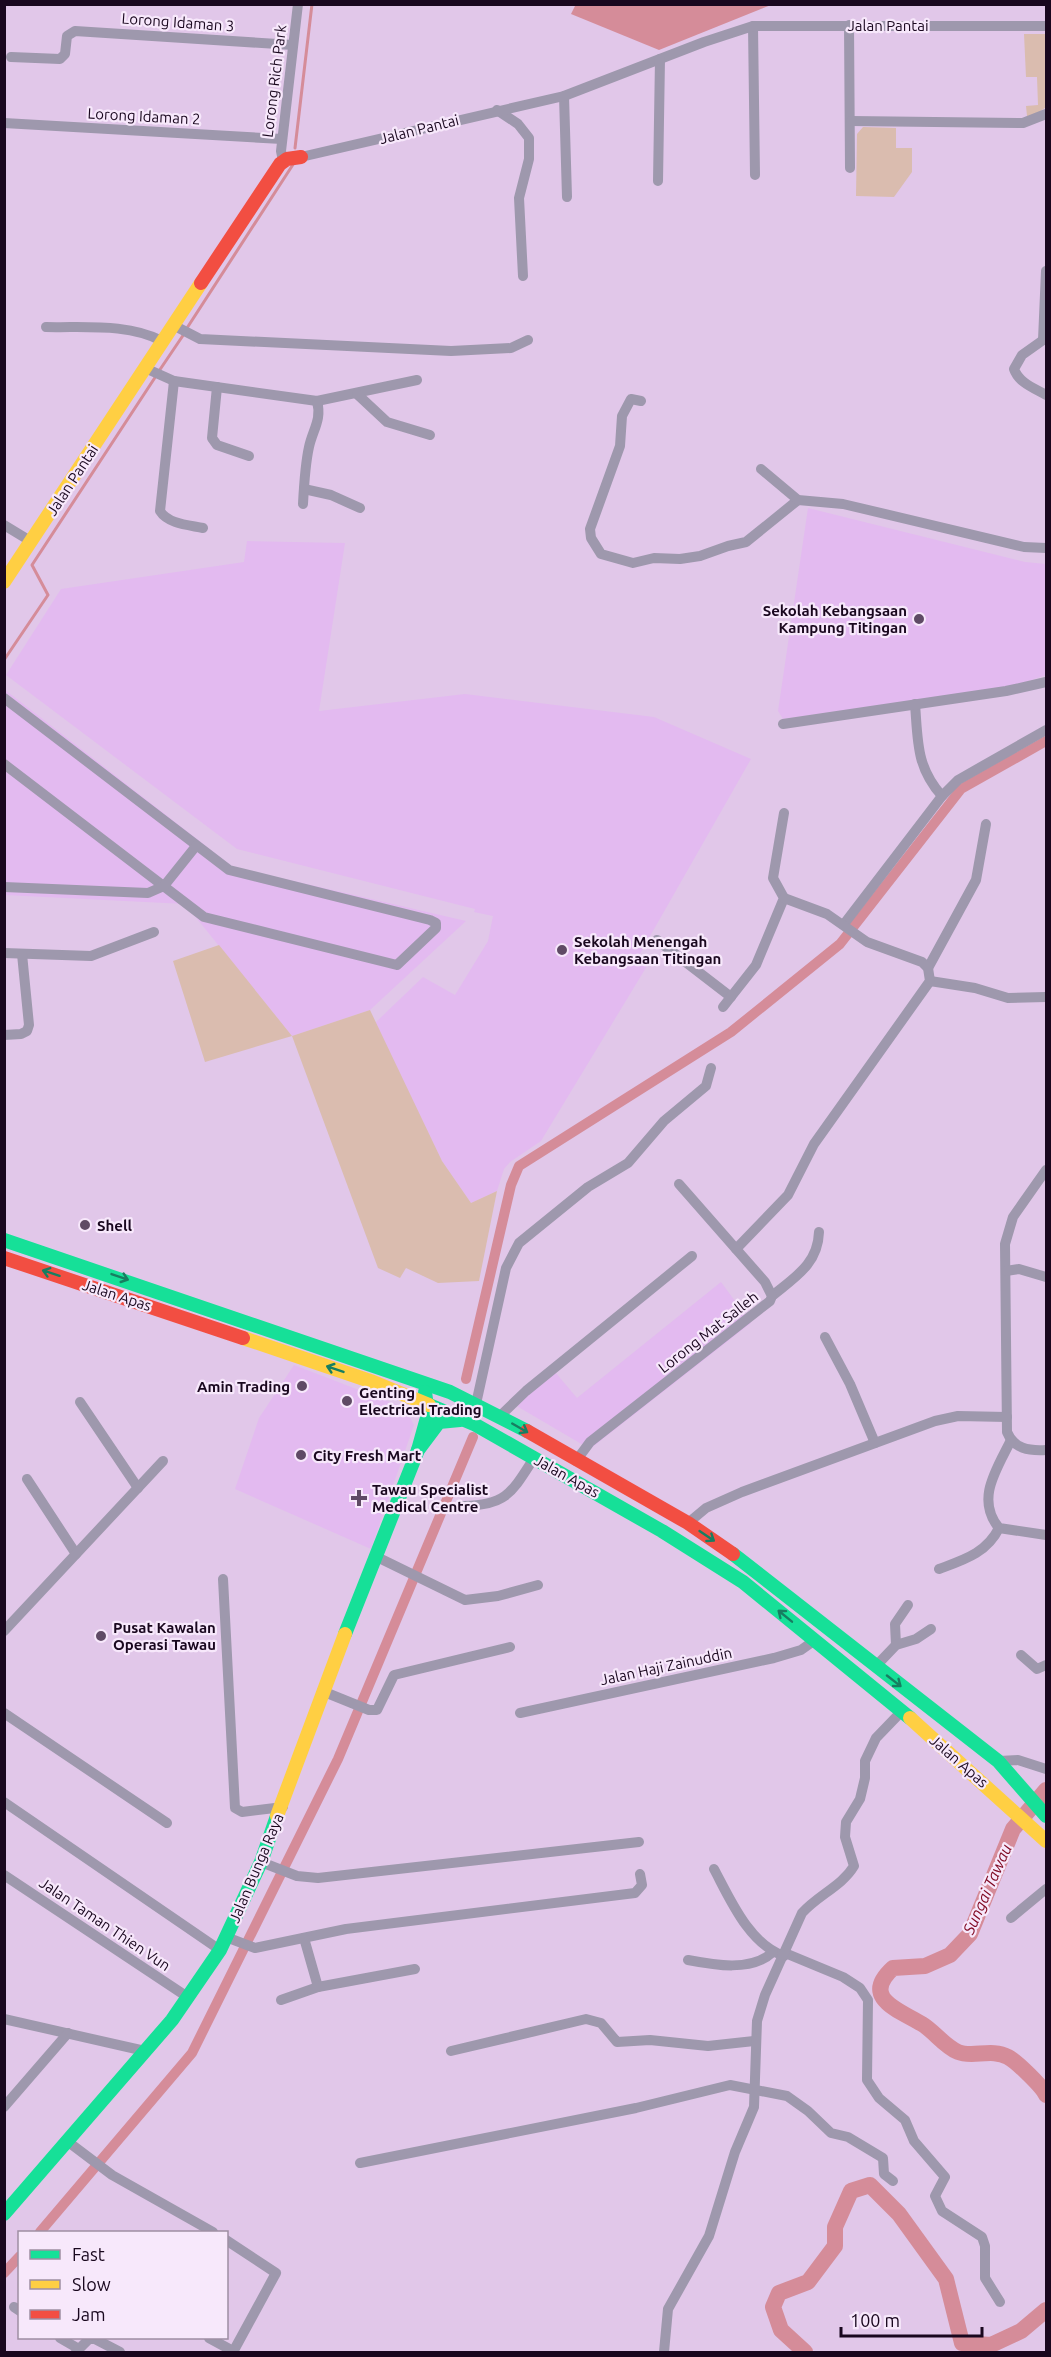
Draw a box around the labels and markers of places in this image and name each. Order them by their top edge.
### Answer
place label: Sekolah Kebangsaan Kampung Titingan [763,602,907,636]
marker: Sekolah Kebangsaan Kampung Titingan [912,612,926,626]
place label: Sekolah Menengah Kebangsaan Titingan [574,933,721,967]
marker: Sekolah Menengah Kebangsaan Titingan [555,943,569,957]
place label: Shell [97,1217,132,1234]
marker: Shell [78,1218,92,1232]
place label: Amin Trading [197,1378,290,1395]
marker: Amin Trading [295,1379,309,1393]
place label: Genting Electrical Trading [359,1384,482,1418]
marker: Genting Electrical Trading [340,1394,354,1408]
place label: City Fresh Mart [313,1447,422,1464]
marker: City Fresh Mart [294,1448,308,1462]
place label: Tawau Specialist Medical Centre [372,1481,489,1515]
marker: Tawau Specialist Medical Centre [350,1489,368,1507]
place label: Pusat Kawalan Operasi Tawau [113,1619,216,1653]
marker: Pusat Kawalan Operasi Tawau [94,1629,108,1643]

